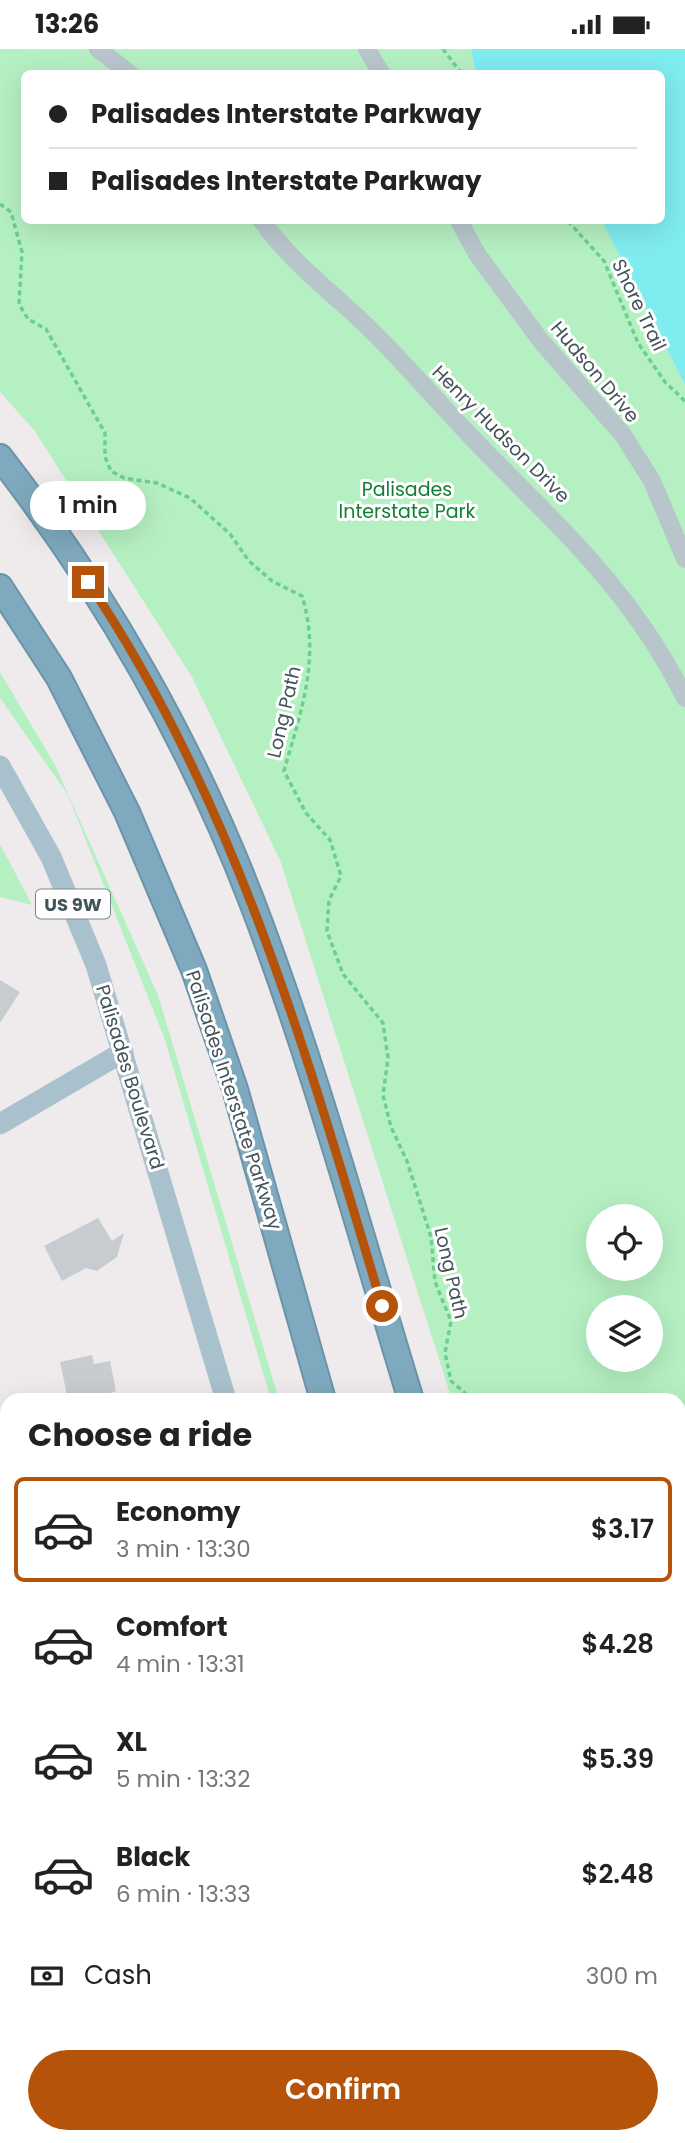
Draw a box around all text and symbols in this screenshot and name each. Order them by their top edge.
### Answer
text: 13:26 [35,6,99,42]
text: Palisades Interstate Parkway [91,96,481,132]
text: Palisades Interstate Parkway [91,163,481,199]
street label: Shore Trail [605,255,673,355]
street label: Hudson Drive [544,315,646,429]
street label: Henry Hudson Drive [426,359,576,509]
park label: Palisades Interstate Park [339,476,476,525]
callout: 1 min [30,481,146,529]
text: 1 min [58,489,118,521]
route end [72,566,104,598]
street label: Long Path [260,663,308,761]
road number: US 9W [36,889,110,919]
street label: Palisades Interstate Parkway [179,967,289,1234]
street label: Palisades Boulevard [89,982,171,1172]
map controls [586,1204,663,1372]
button: locate [586,1204,663,1281]
street label: Long Path [427,1224,475,1322]
route start [366,1290,398,1322]
button: layers [586,1295,663,1372]
text: Choose a ride [28,1412,252,1457]
text: Economy [116,1494,240,1530]
icon: car [32,1498,95,1561]
text: $3.17 [591,1511,654,1547]
text: 3 min · 13:30 [116,1533,251,1565]
text: Comfort [116,1609,228,1645]
icon: car [32,1613,95,1676]
text: $4.28 [581,1626,654,1662]
text: 4 min · 13:31 [116,1648,245,1680]
text: XL [116,1724,147,1760]
icon: car [32,1728,95,1791]
text: $5.39 [582,1741,654,1777]
text: 5 min · 13:32 [116,1763,250,1795]
text: Black [116,1839,190,1875]
icon: car [32,1843,95,1906]
text: $2.48 [581,1856,654,1892]
text: 6 min · 13:33 [116,1878,251,1910]
icon: cash [28,1957,66,1995]
text: Cash [84,1957,152,1993]
text: 300 m [586,1960,658,1992]
button: Confirm [28,2050,658,2130]

